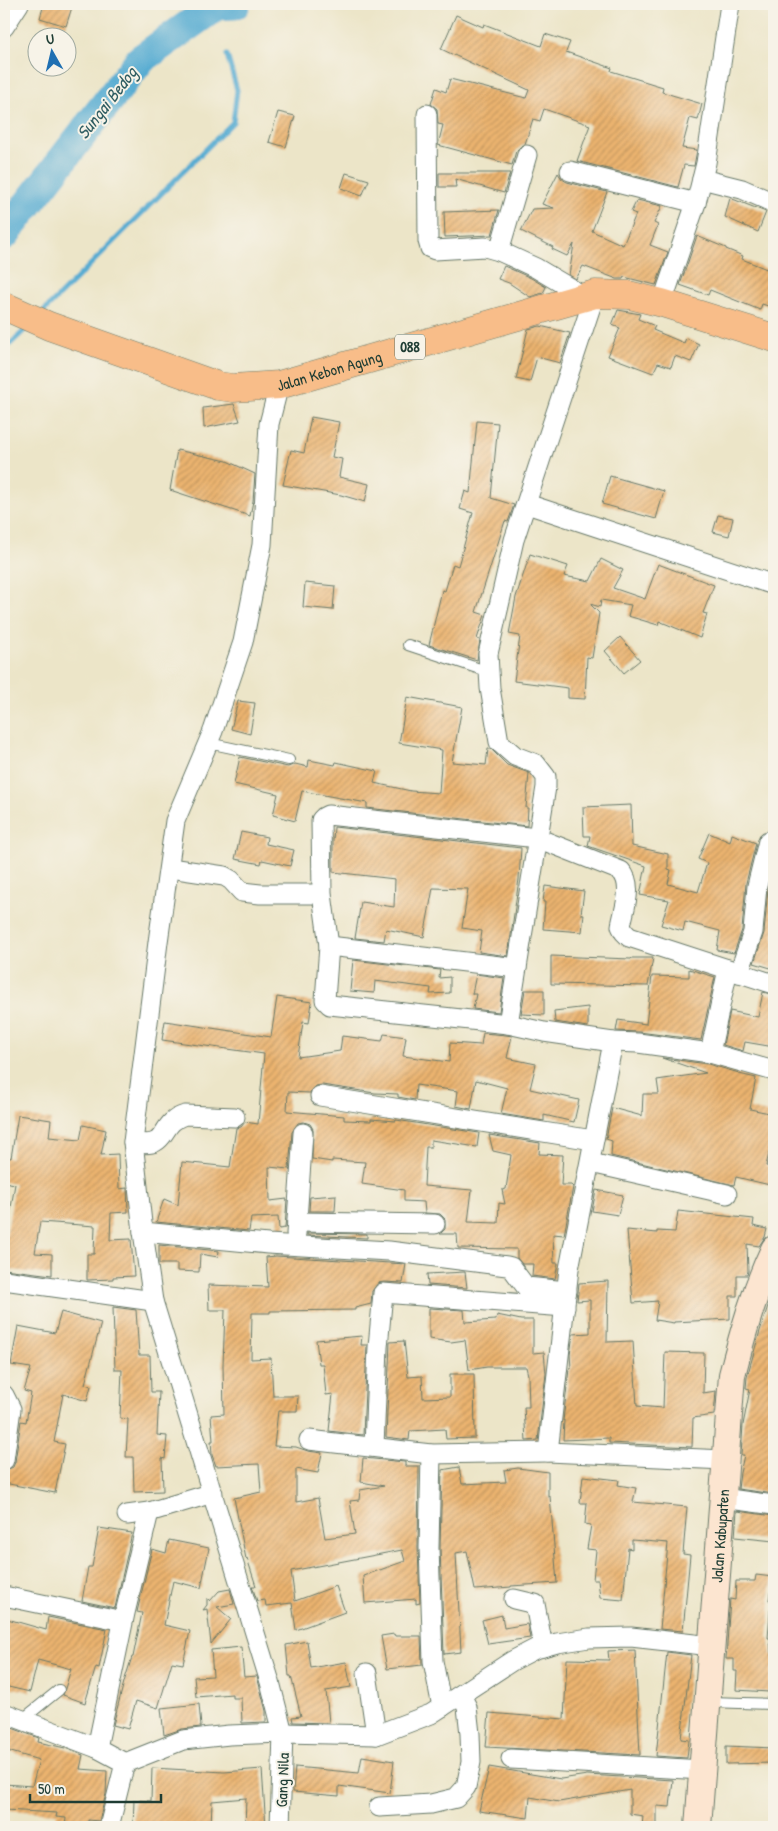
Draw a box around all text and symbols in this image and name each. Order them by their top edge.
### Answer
north arrow [28,28,78,78]
text: U [45,29,56,49]
water label: Sungai Bedog [70,61,143,144]
road number: 088 [395,334,425,360]
street label: Jalan Kebon Agung [274,345,384,396]
street label: Jalan Kabupaten [705,1488,734,1583]
street label: Gang Nila [270,1752,294,1808]
scale bar [30,1771,161,1803]
text: 50 m [38,1778,65,1799]

